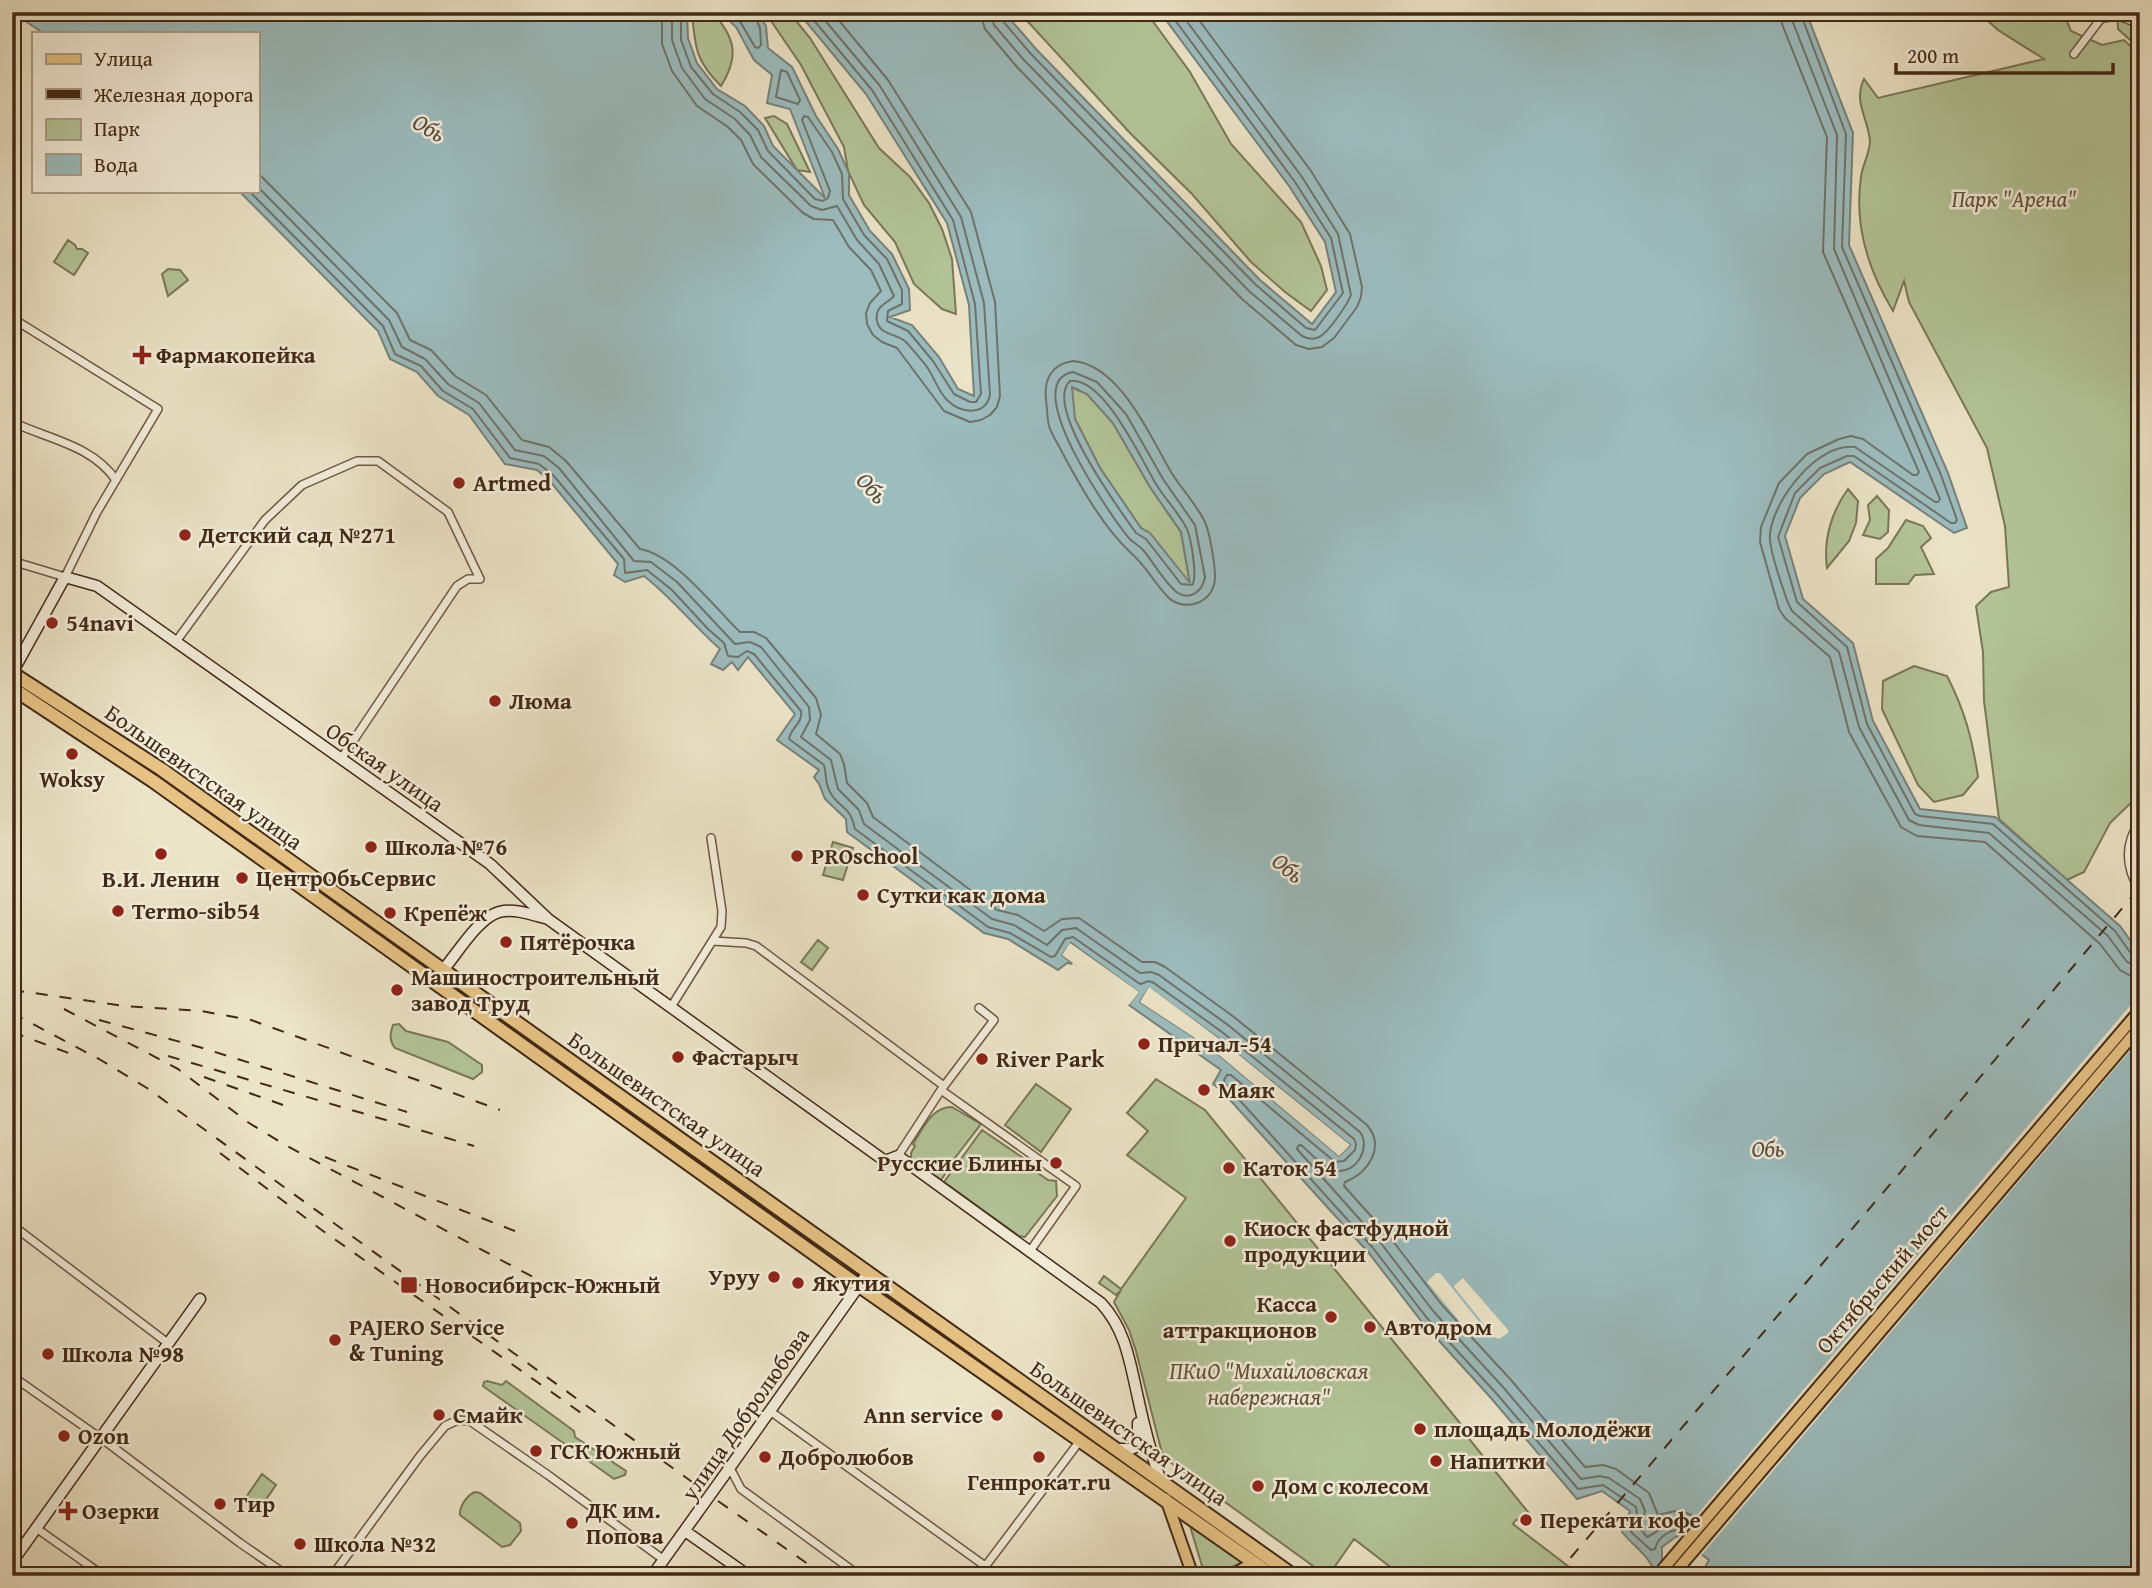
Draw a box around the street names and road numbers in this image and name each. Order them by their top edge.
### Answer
street label: Большевистская улица [99,696,310,857]
street label: Обская улица [319,714,451,820]
street label: Большевистская улица [562,1023,773,1184]
street label: Октябрьский мост [1808,1197,1956,1360]
street label: улица Добролюбова [672,1320,817,1508]
street label: Большевистская улица [1024,1352,1235,1513]

